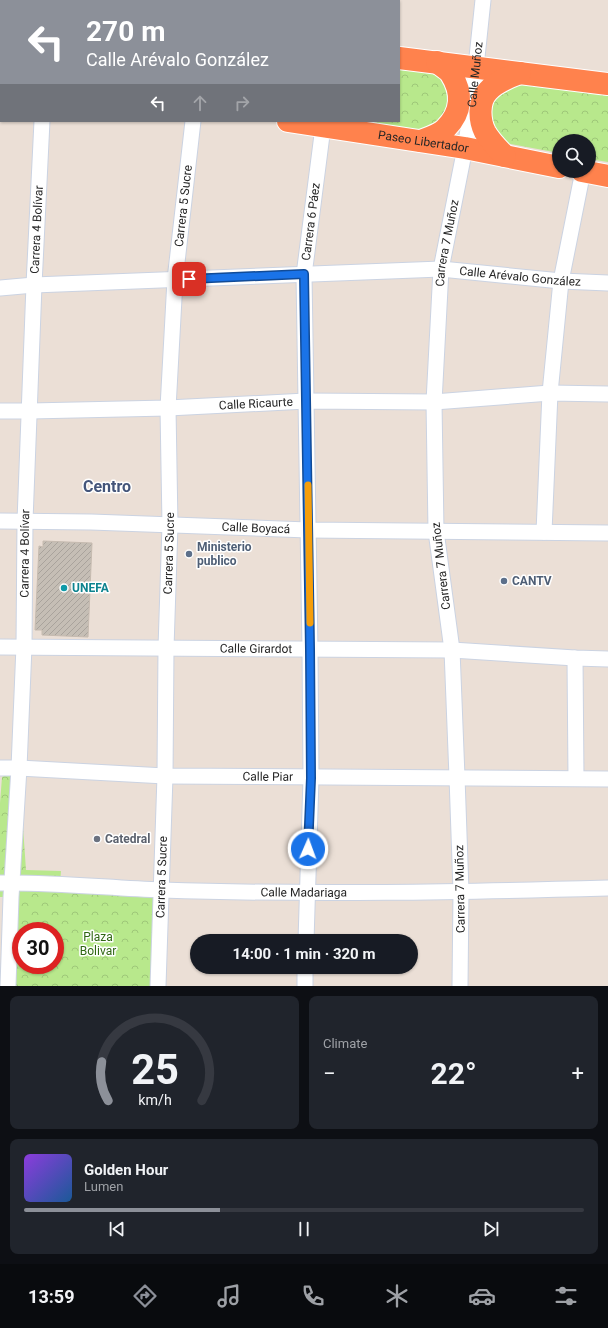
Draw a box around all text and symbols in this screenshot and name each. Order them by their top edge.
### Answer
text: 270 m [86,15,165,48]
icon: left [20,16,72,68]
street label: Calle Muñoz [465,41,486,108]
text: Calle Arévalo González [86,49,269,70]
icon: left [147,92,169,114]
icon: ahead [189,92,211,114]
icon: right [231,92,253,114]
street label: Paseo Libertador [377,128,470,156]
map controls [552,134,596,178]
button: search [552,134,596,178]
street label: Carrera 5 Sucre [172,164,195,248]
street label: Carrera 6 Páez [299,182,323,261]
street label: Carrera 4 Bolívar [28,185,46,274]
street label: Carrera 7 Muñoz [433,198,462,287]
pin [172,262,206,296]
street label: Calle Arévalo González [459,264,581,289]
icon: arrive [178,268,200,290]
street label: Calle Ricaurte [219,395,293,412]
district label: Centro [83,477,131,496]
street label: Carrera 4 Bolívar [17,509,32,598]
street label: Carrera 5 Sucre [161,512,177,594]
street label: Calle Boyacá [221,520,290,536]
street label: Carrera 7 Muñoz [429,521,453,611]
place label: Ministerio publico [197,540,252,568]
marker: Ministerio publico [184,549,194,559]
place label: CANTV [512,574,552,588]
marker: CANTV [499,576,509,586]
place label: UNEFA [72,581,110,595]
marker: UNEFA [59,583,69,593]
street label: Calle Girardot [220,641,292,656]
street label: Calle Piar [242,770,293,784]
position arrow [287,828,329,870]
place label: Catedral [105,832,150,846]
marker: Catedral [92,834,102,844]
street label: Carrera 5 Sucre [153,836,170,918]
street label: Carrera 7 Muñoz [452,845,468,933]
street label: Calle Madariaga [260,885,347,900]
speed limit sign: 30 [12,922,64,974]
park label: Plaza Bolivar [80,930,116,958]
text: 14:00 · 1 min · 320 m [233,945,375,963]
text: Climate [323,1036,367,1051]
text: 25 [131,1044,178,1093]
text: 22° [430,1056,477,1091]
text: − [323,1061,336,1086]
text: + [572,1061,584,1086]
text: km/h [138,1091,171,1107]
text: Golden Hour [84,1161,168,1179]
text: Lumen [84,1179,123,1194]
icon: previous [106,1218,128,1240]
icon: pause [293,1218,315,1240]
icon: next [480,1218,502,1240]
icon: directions [131,1282,159,1310]
icon: music [215,1282,243,1310]
icon: phone [299,1282,327,1310]
icon: climate [383,1282,411,1310]
icon: car [468,1282,496,1310]
icon: filters [552,1282,580,1310]
text: 13:59 [28,1286,75,1307]

